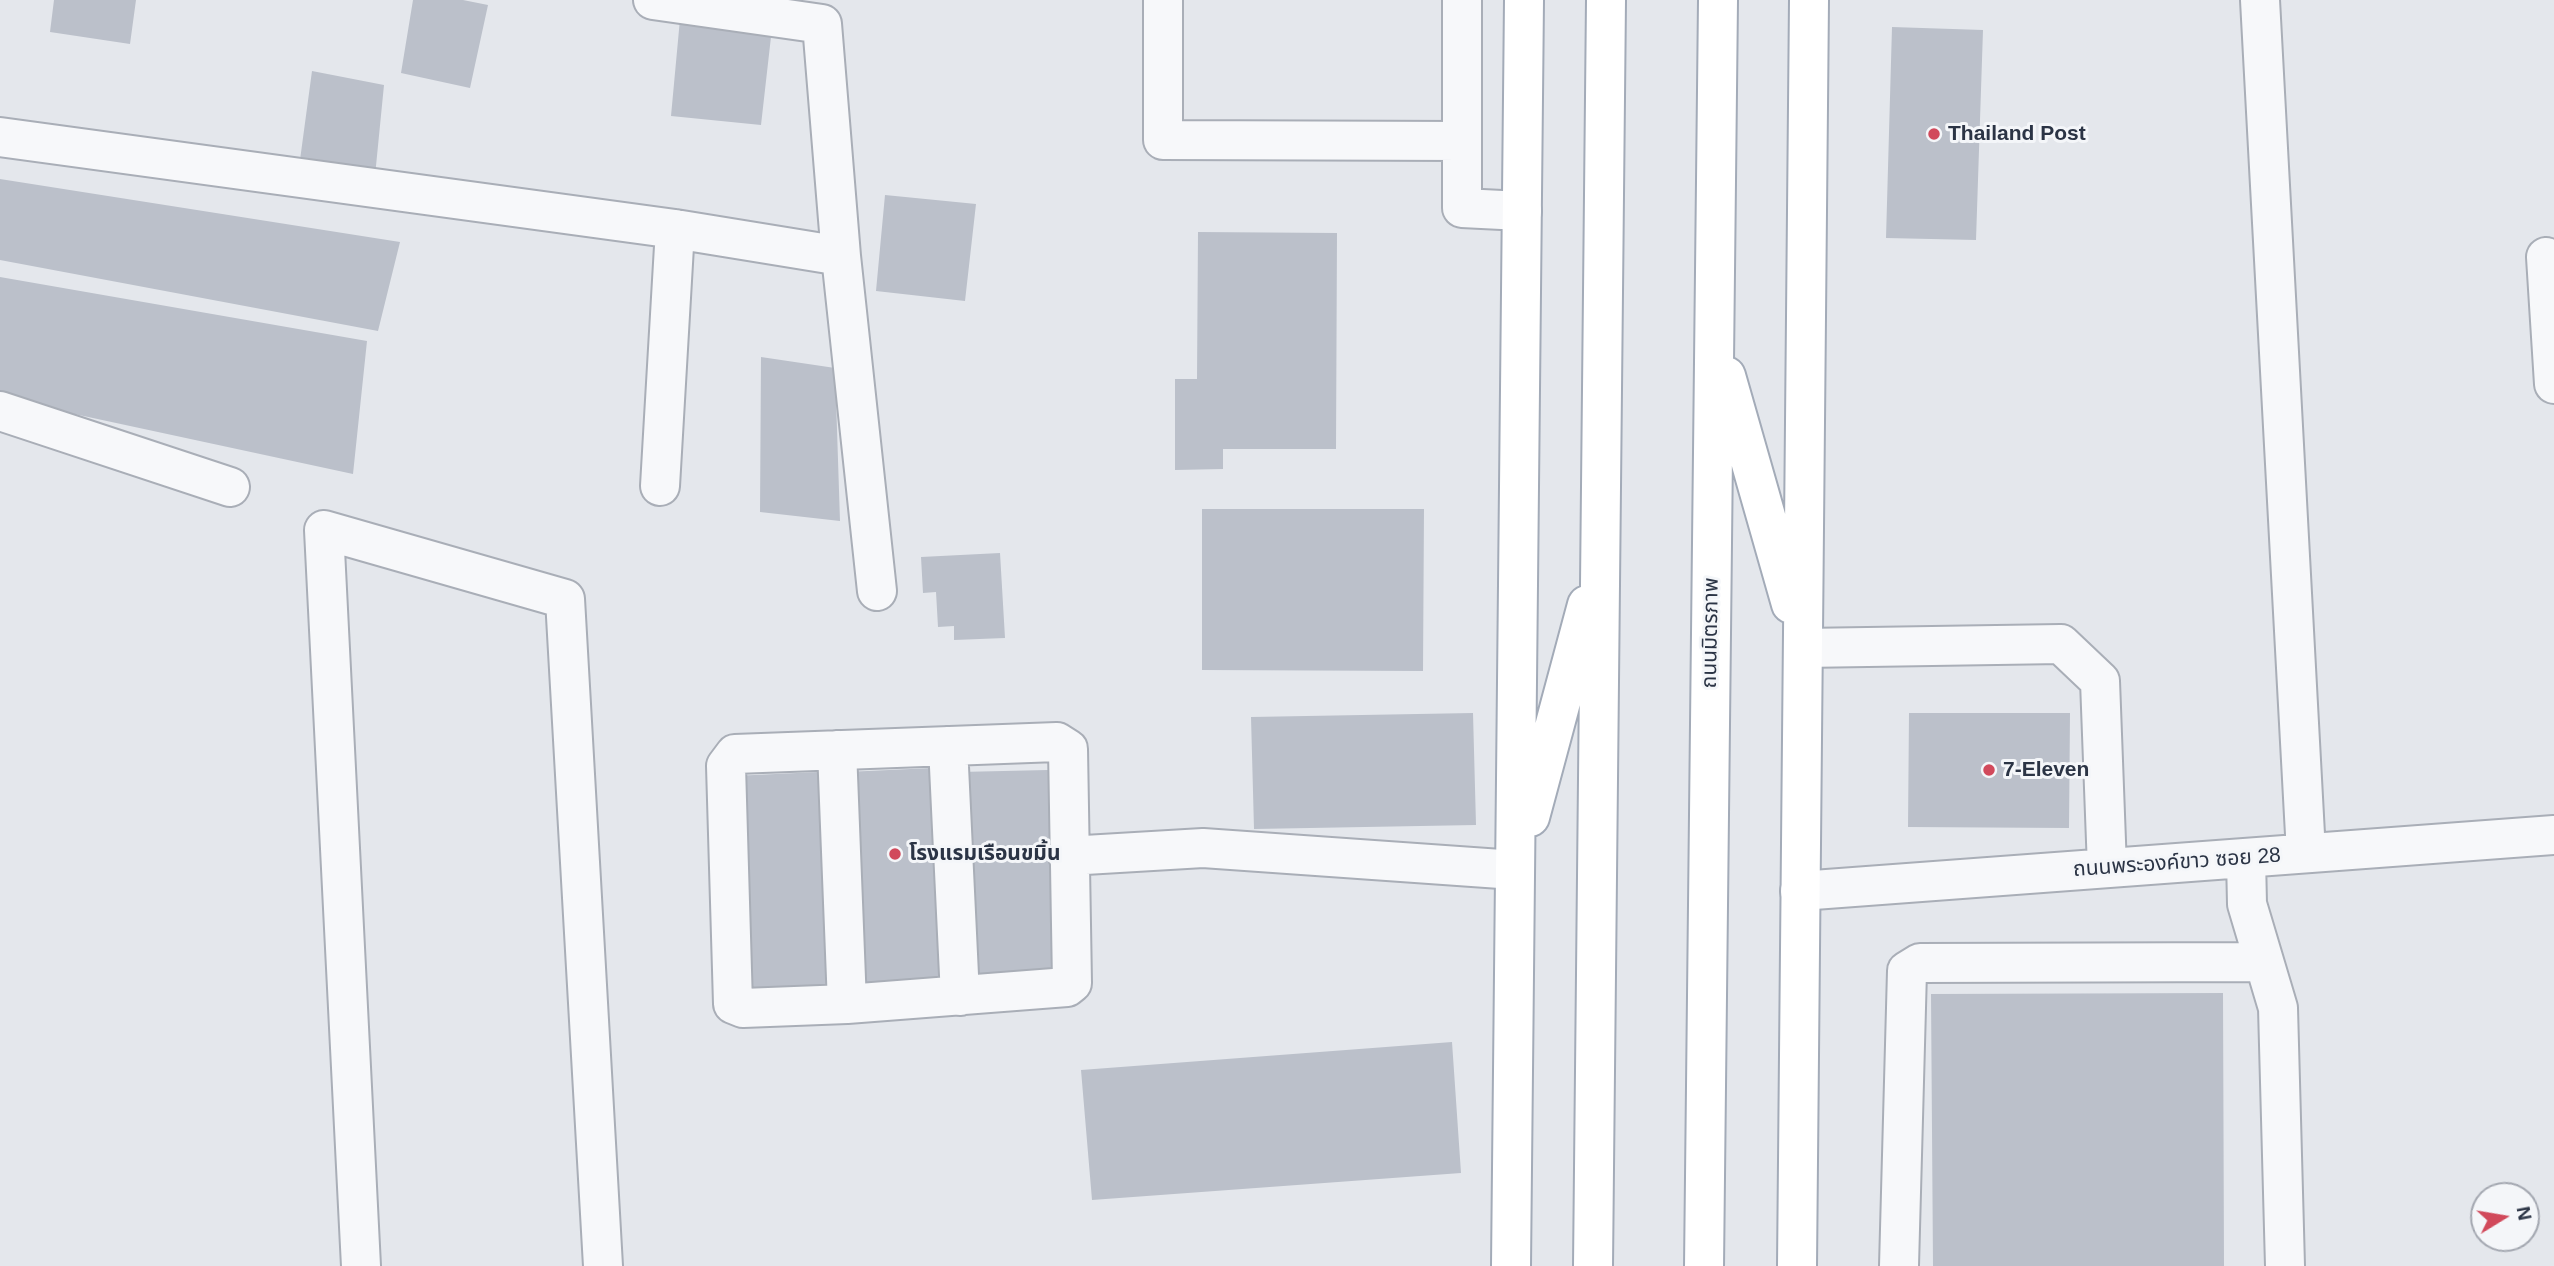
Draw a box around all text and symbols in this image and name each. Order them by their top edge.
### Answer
place label: Thailand Post [1948,121,2086,147]
marker: Thailand Post [1926,126,1942,142]
street label: ถนนมิตรภาพ [1697,577,1725,689]
place label: 7-Eleven [2003,757,2089,783]
marker: 7-Eleven [1981,762,1997,778]
place label: โรงแรมเรือนขมิ้น [909,841,1060,867]
street label: ถนนพระองค์ขาว ซอย 28 [2072,843,2282,883]
marker: โรงแรมเรือนขมิ้น [887,846,903,862]
north arrow [2470,1182,2540,1252]
text: N [2513,1205,2536,1222]

